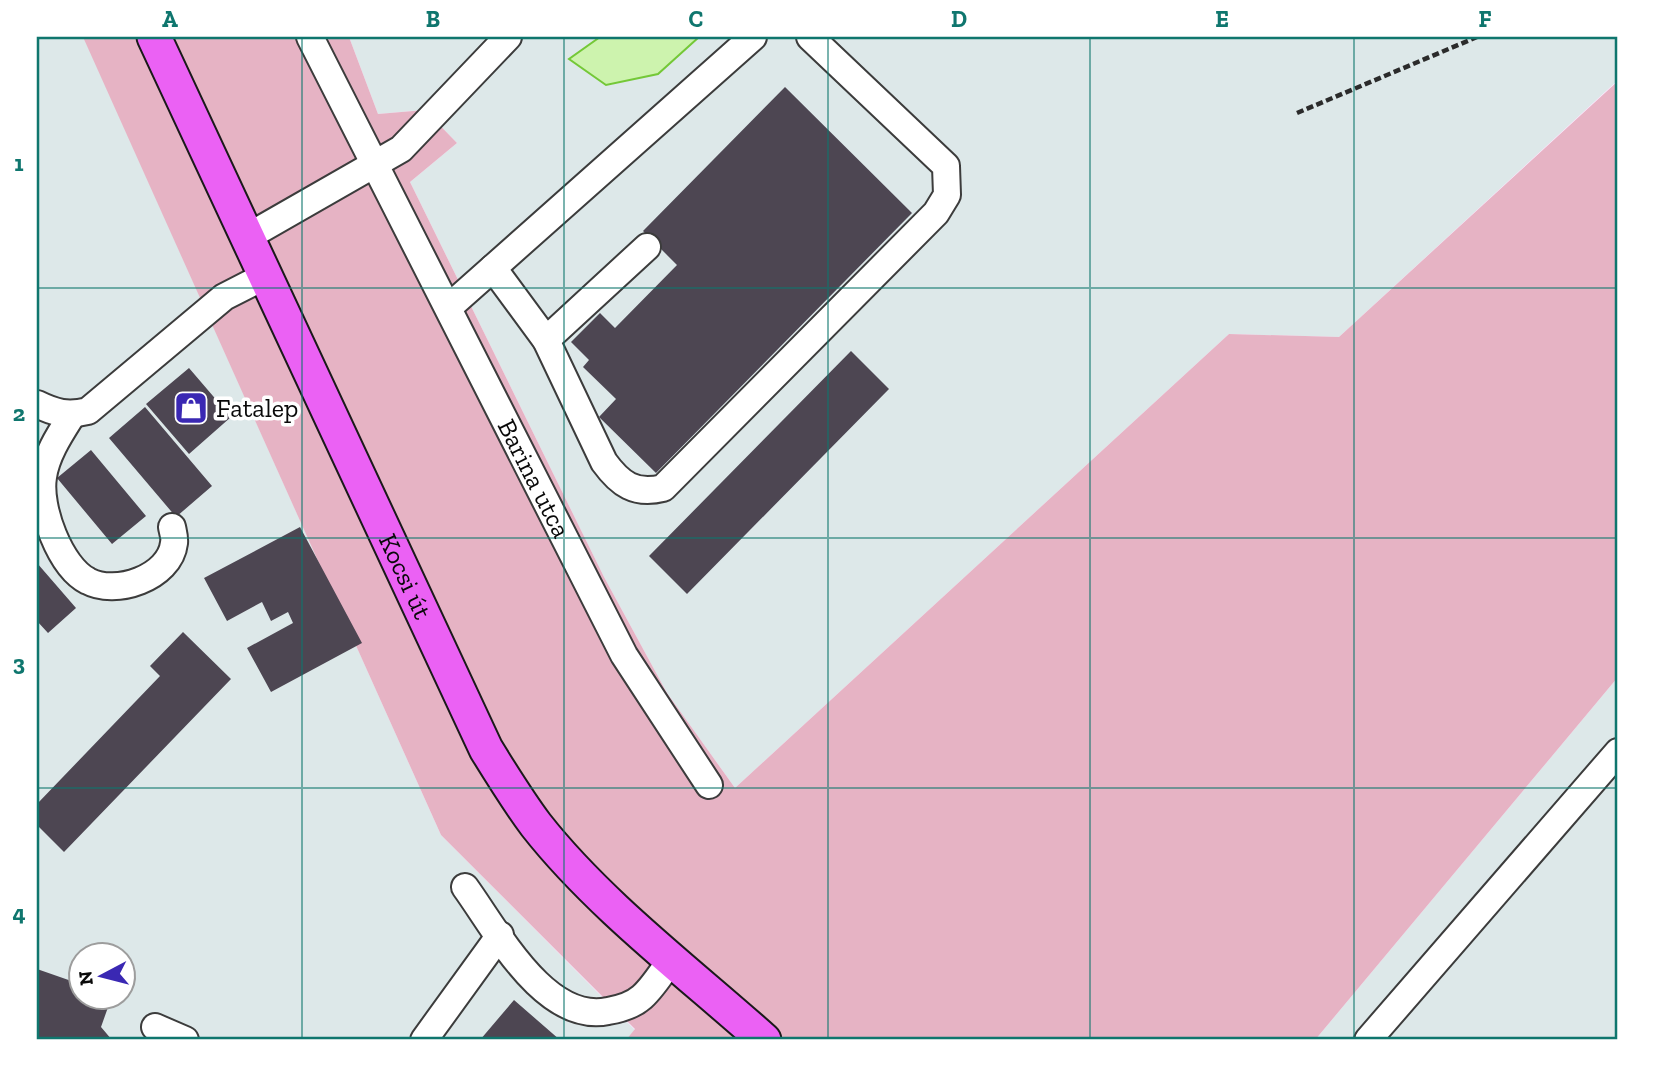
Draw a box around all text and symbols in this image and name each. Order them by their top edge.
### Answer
text: A [162,5,178,33]
text: B [426,5,440,33]
text: C [689,5,703,33]
text: D [951,5,967,33]
text: E [1215,5,1229,33]
text: F [1478,5,1492,33]
text: 1 [14,149,24,177]
shop icon: Fatalep [172,389,210,427]
place label: Fatalep [216,392,298,424]
text: 2 [13,399,25,427]
street label: Barina utca [491,414,578,543]
street label: Kocsi út [372,529,439,624]
text: 3 [13,649,25,677]
text: 4 [12,899,26,927]
north arrow [66,940,136,1010]
text: N [73,969,98,987]

